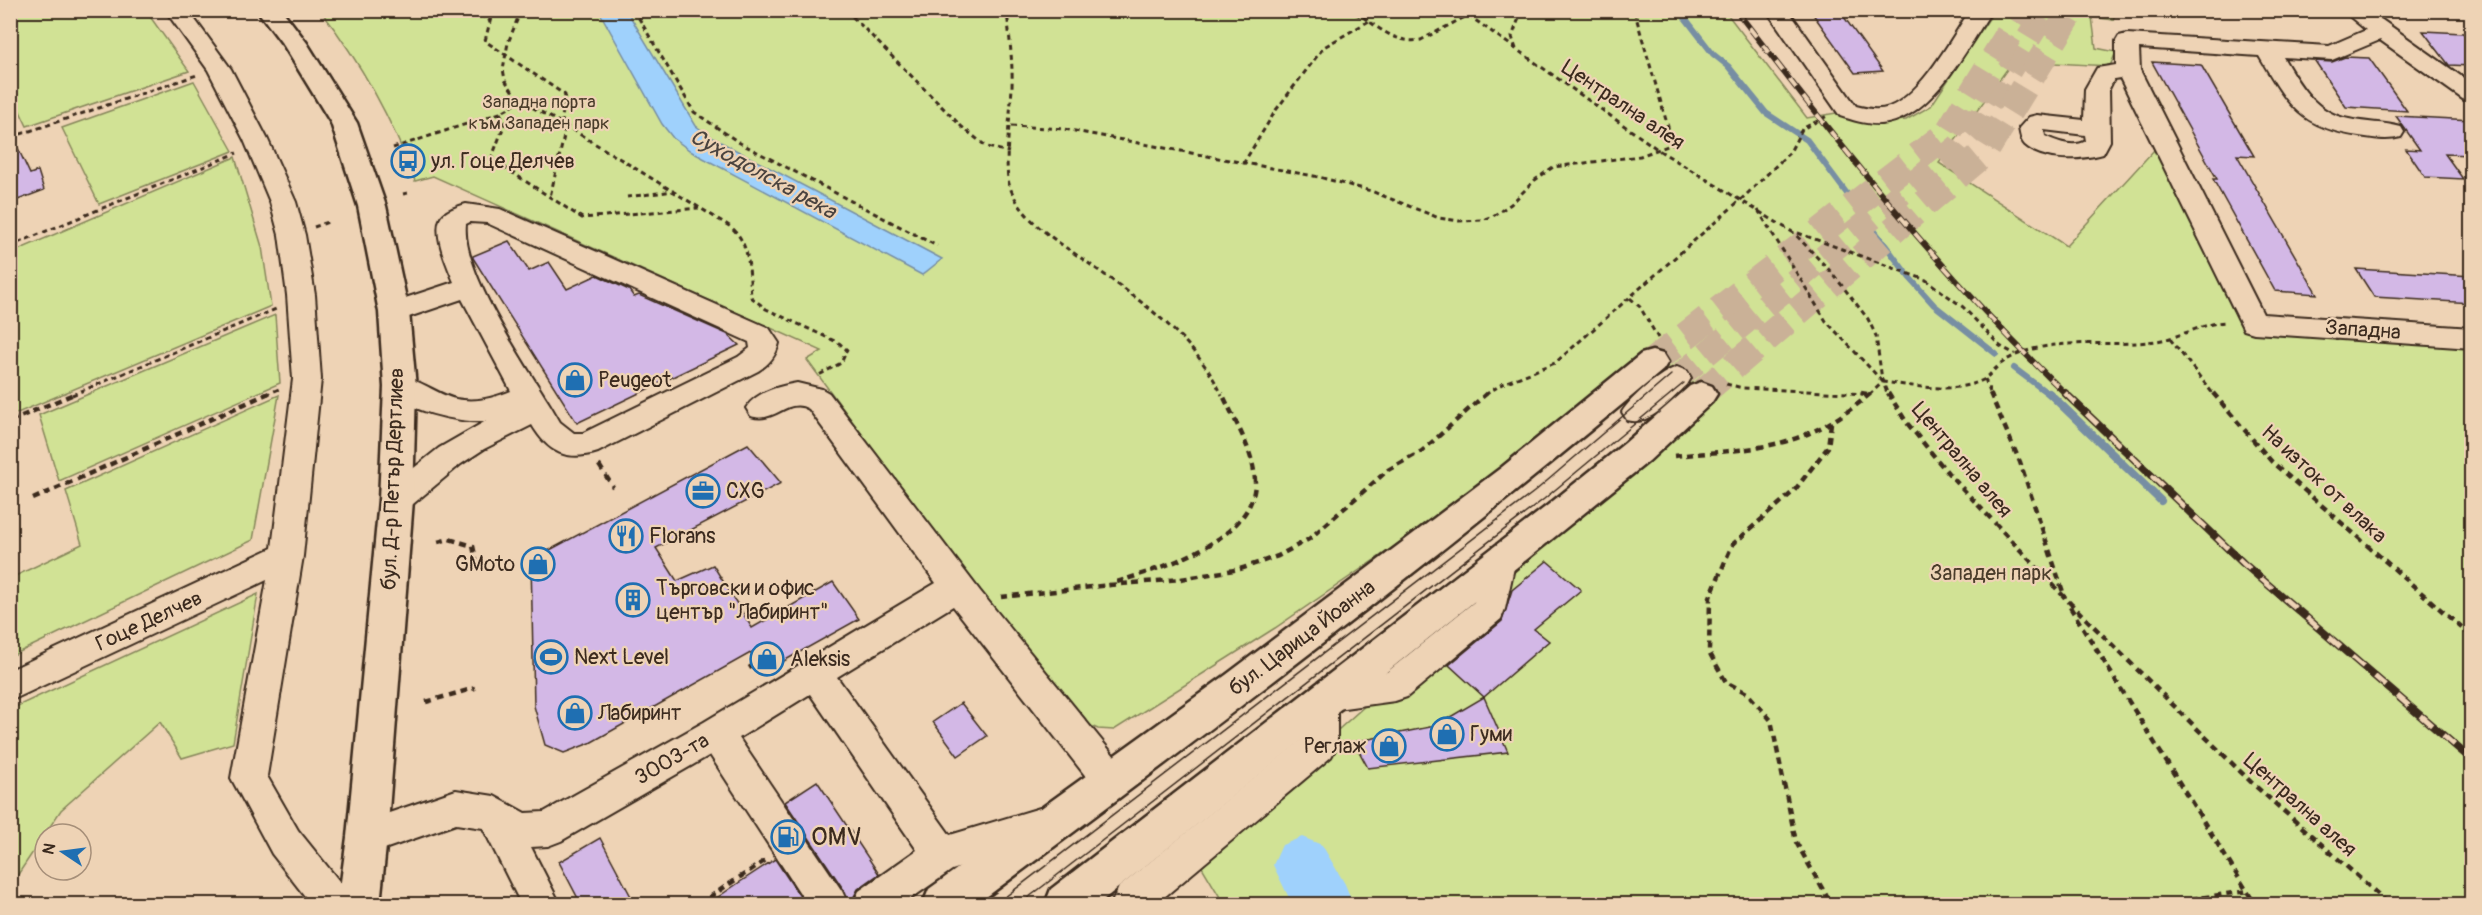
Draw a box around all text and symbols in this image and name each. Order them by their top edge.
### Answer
street label: Централна алея [1556,54,1690,156]
park label: Западна порта към Западен парк [469,91,609,135]
water label: Суходолска река [685,122,842,227]
bus stop icon: ул. Гоце Делчев [390,143,426,179]
place label: ул. Гоце Делчев [430,148,575,175]
street label: Западна [2324,314,2402,346]
shop icon: Peugeot [557,362,593,398]
street label: бул. Д-р Петър Дертлиев [376,367,410,591]
place label: Peugeot [598,367,672,394]
street label: Централна алея [1906,397,2018,523]
street label: На изток от влака [2255,419,2393,549]
office icon: CXG [685,473,721,509]
place label: CXG [726,478,765,505]
restaurant icon: Florans [608,518,644,554]
place label: Florans [649,523,716,550]
shop icon: GMoto [520,546,556,582]
place label: GMoto [455,551,515,578]
park label: Западен парк [1930,560,2052,587]
street label: бул. Царица Йоанна [1223,574,1381,702]
place label: Търговски и офис център "Лабиринт" [656,575,828,626]
building icon: Търговски и офис център "Лабиринт" [615,582,651,618]
street label: Гоце Делчев [91,585,207,657]
sports icon: Next Level [533,639,569,675]
shop icon: Aleksis [749,641,785,677]
place label: Next Level [574,644,669,671]
place label: Aleksis [790,646,851,673]
shop icon: Лабиринт [557,695,593,731]
place label: Лабиринт [597,700,682,727]
shop icon: Гуми [1429,716,1465,752]
place label: Гуми [1470,721,1512,748]
street label: 3003-та [630,727,714,791]
shop icon: Реглаж [1371,728,1407,764]
place label: Реглаж [1304,733,1367,760]
street label: Централна алея [2238,747,2362,863]
fuel station icon: OMV [770,819,806,855]
place label: OMV [811,821,862,853]
north arrow [33,822,93,882]
text: N [38,841,60,856]

